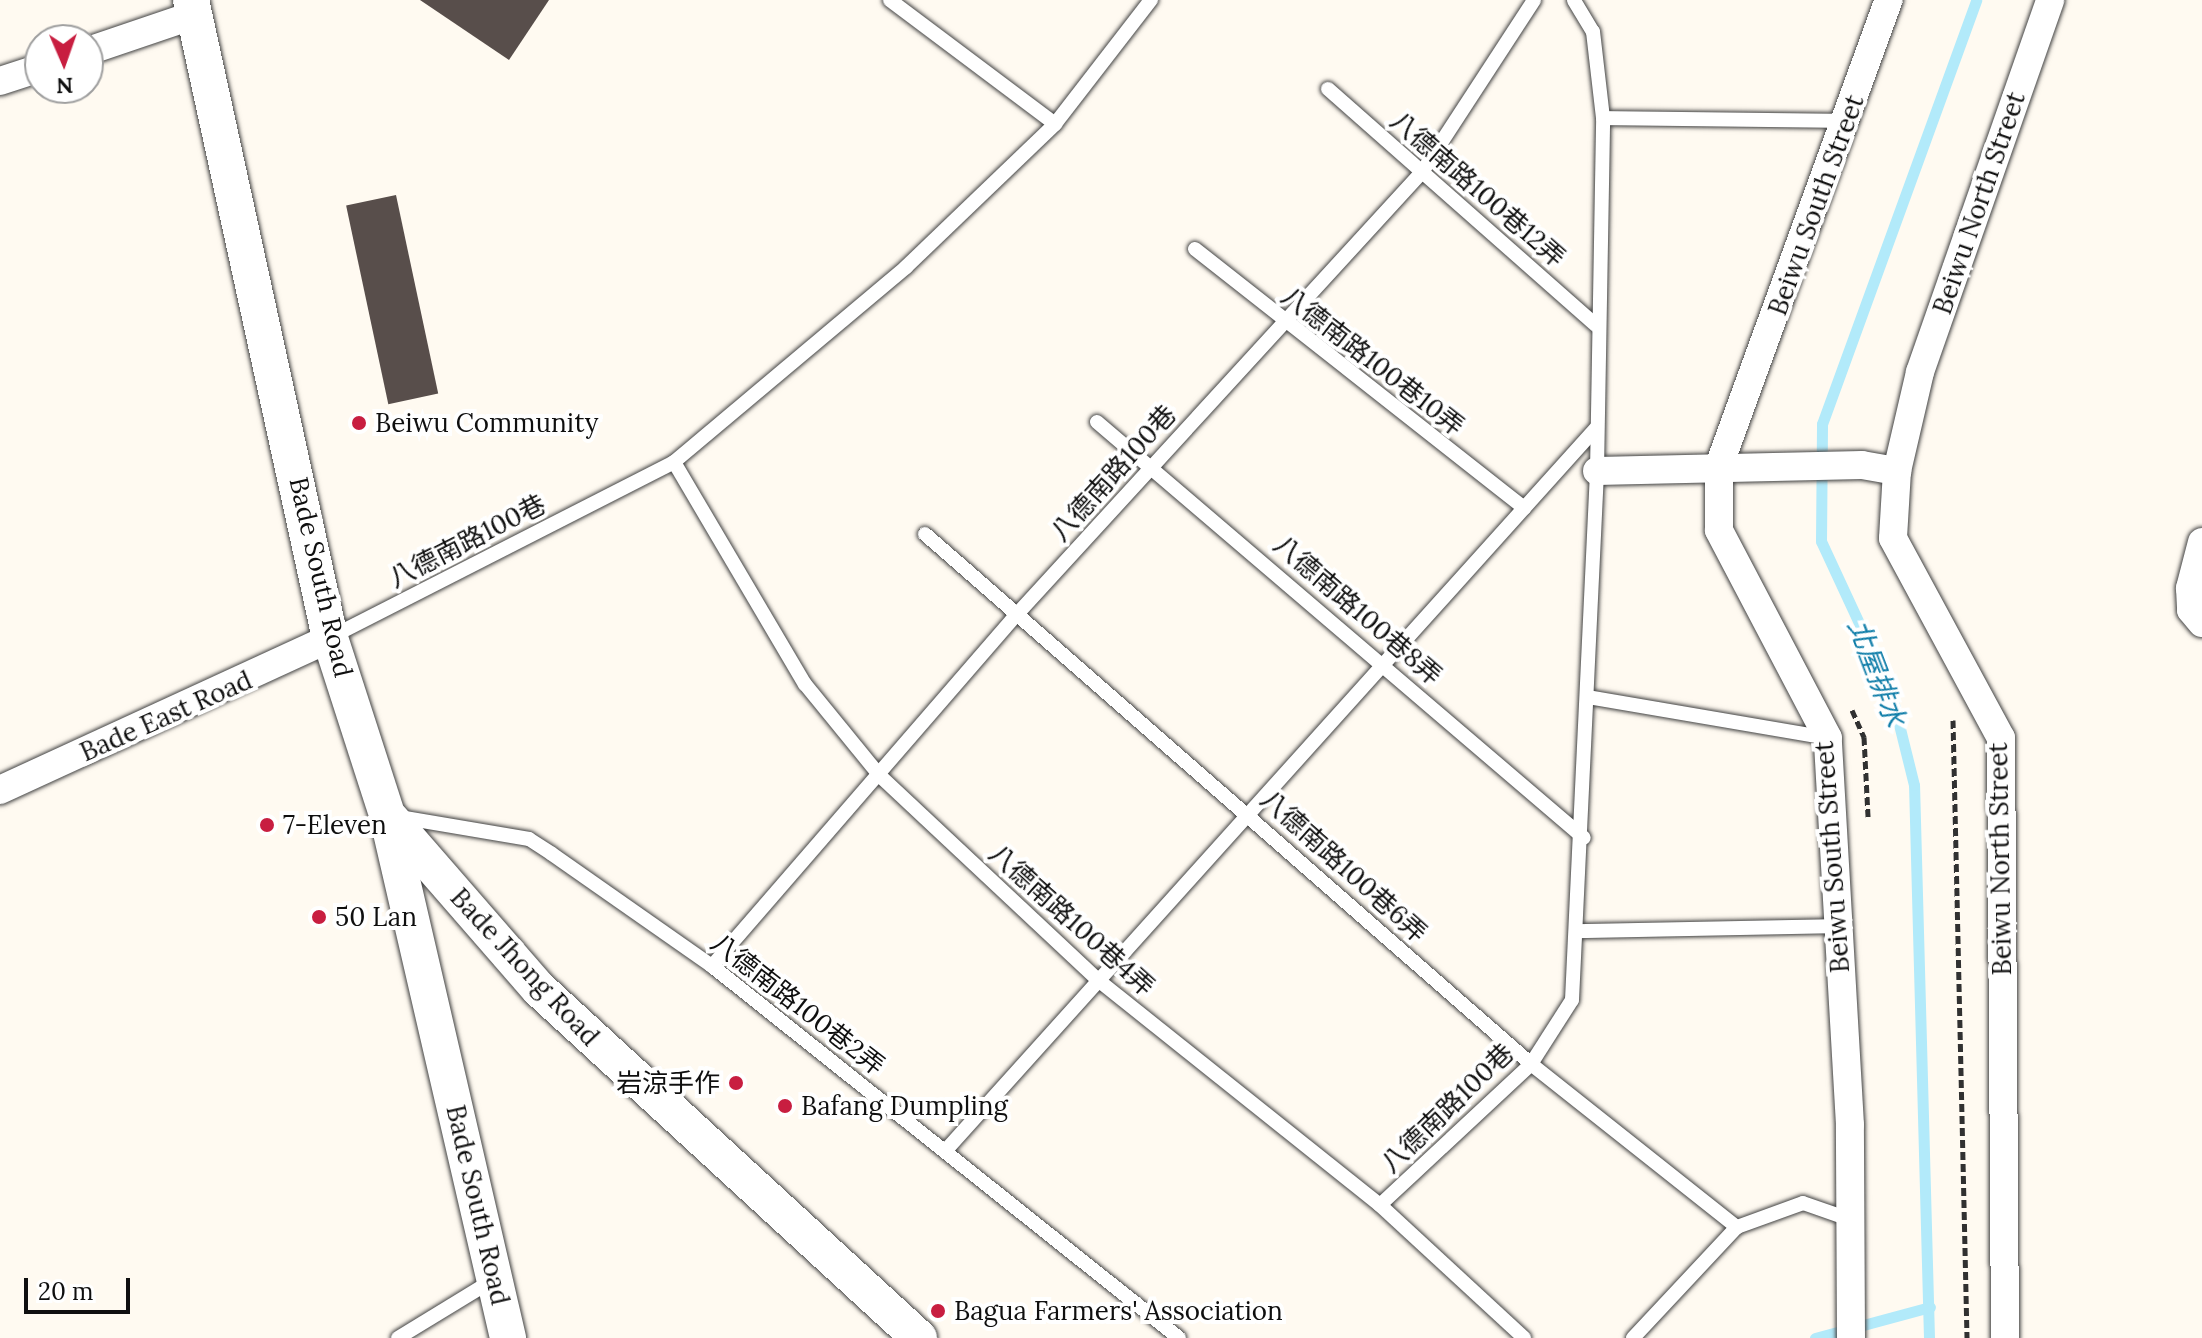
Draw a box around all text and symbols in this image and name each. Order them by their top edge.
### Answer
north arrow [24,24,104,104]
text: N [56,72,74,100]
street label: Beiwu North Street [1926,88,2032,318]
street label: Beiwu South Street [1762,91,1870,319]
street label: 八德南路100巷12弄 [1384,105,1572,273]
street label: 八德南路100巷10弄 [1275,280,1471,442]
street label: 八德南路100巷 [1044,399,1182,547]
place label: Beiwu Community [375,407,598,439]
marker: Beiwu Community [350,414,368,432]
street label: Bade South Road [283,474,359,680]
street label: 八德南路100巷 [383,488,551,594]
street label: 八德南路100巷8弄 [1268,529,1448,691]
water label: 北屋排水 [1841,615,1913,731]
street label: Bade East Road [75,664,257,768]
street label: Beiwu South Street [1808,740,1856,974]
street label: Beiwu North Street [1982,742,2018,976]
street label: 八德南路100巷6弄 [1254,783,1434,949]
place label: 7-Eleven [283,809,387,841]
marker: 7-Eleven [258,816,276,834]
street label: 八德南路100巷4弄 [983,838,1161,1002]
street label: Bade Jhong Road [444,882,606,1052]
place label: 50 Lan [335,901,417,933]
marker: 50 Lan [310,908,328,926]
street label: 八德南路100巷2弄 [705,927,891,1081]
street label: 八德南路100巷 [1374,1037,1520,1179]
place label: 岩涼手作 [616,1067,720,1099]
marker: 岩涼手作 [727,1074,745,1092]
place label: Bafang Dumpling [801,1090,1008,1122]
marker: Bafang Dumpling [776,1097,794,1115]
street label: Bade South Road [440,1102,516,1308]
scale bar [28,1262,134,1312]
text: 20 m [38,1276,94,1307]
place label: Bagua Farmers' Association [954,1295,1283,1327]
marker: Bagua Farmers' Association [929,1302,947,1320]

